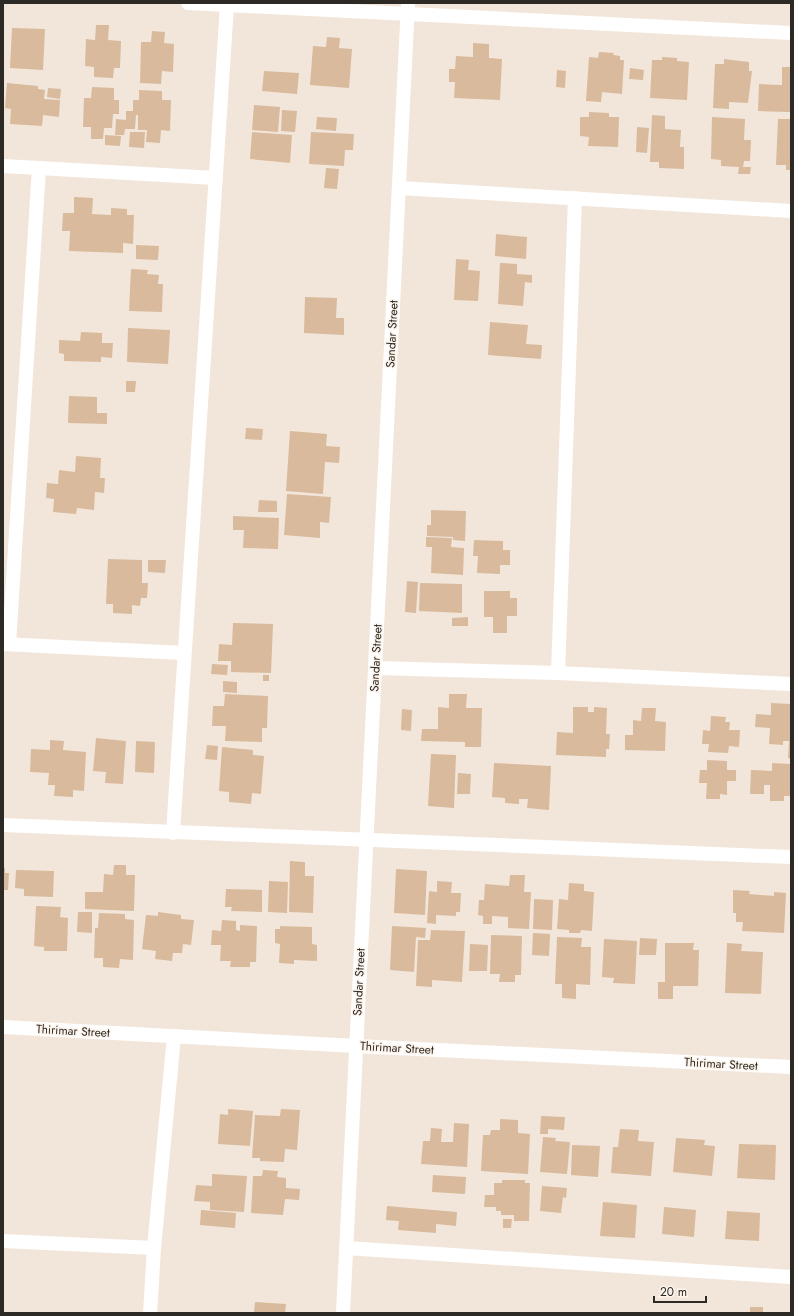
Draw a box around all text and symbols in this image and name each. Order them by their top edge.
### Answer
street label: Sandar Street [381,300,403,368]
street label: Sandar Street [365,624,387,692]
street label: Sandar Street [348,948,370,1016]
street label: Thirimar Street [36,1020,110,1042]
street label: Thirimar Street [360,1037,434,1059]
street label: Thirimar Street [684,1053,758,1075]
scale bar [654,1278,706,1304]
text: 20 m [660,1283,687,1301]

